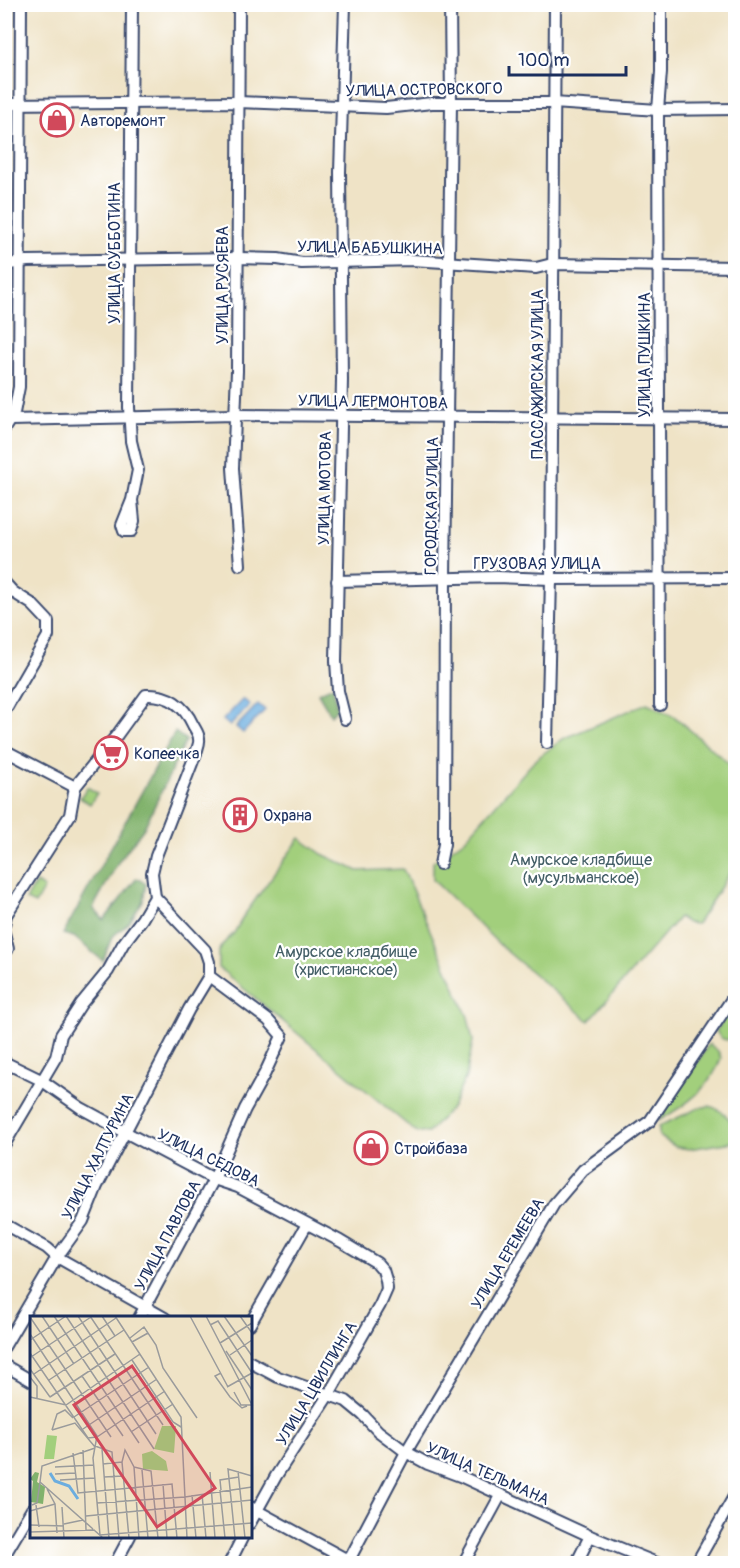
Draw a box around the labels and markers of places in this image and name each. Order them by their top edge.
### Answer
shop icon: Авторемонт [39,102,75,138]
place label: Авторемонт [80,111,165,131]
supermarket icon: Копеечка [93,735,129,771]
place label: Копеечка [134,744,200,764]
building icon: Охрана [222,797,258,833]
place label: Охрана [263,806,312,826]
shop icon: Стройбаза [353,1130,389,1166]
place label: Стройбаза [394,1139,468,1159]

